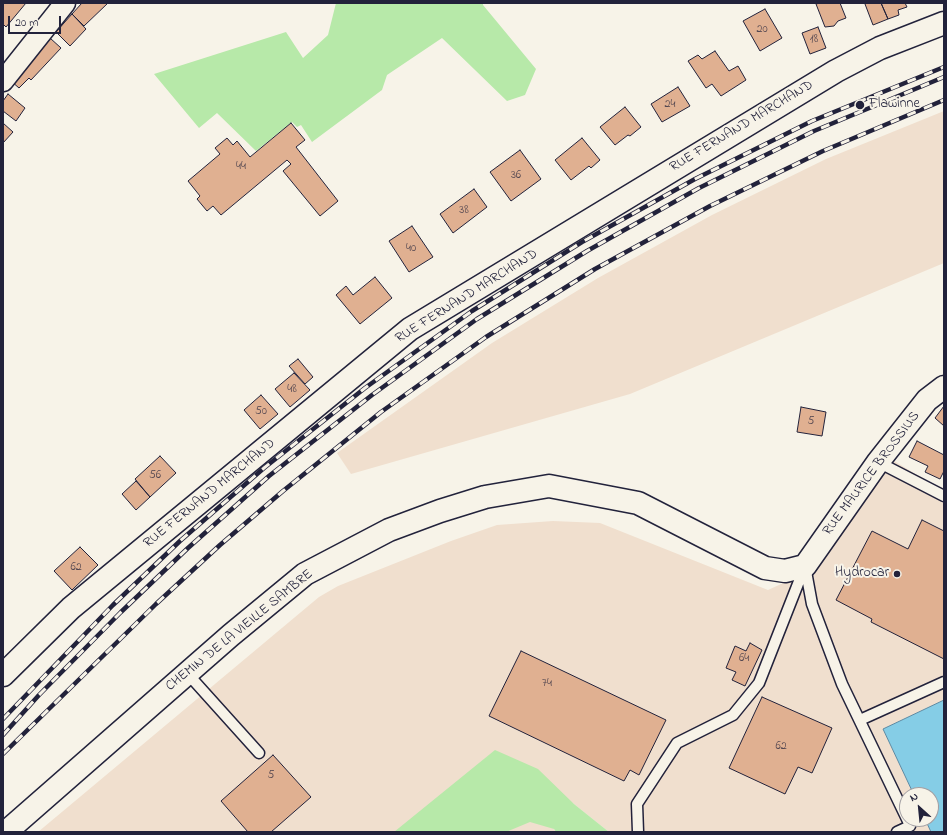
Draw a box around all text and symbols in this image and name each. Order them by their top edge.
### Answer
scale bar [10,8,63,34]
text: 20 m [15,14,38,32]
house number: 20 [756,23,768,37]
house number: 18 [810,33,818,47]
street label: RUE FERNAND MARCHAND [667,77,817,177]
place label: Flawinne [869,97,920,113]
house number: 24 [665,98,675,112]
marker: Flawinne [854,99,866,111]
house number: 44 [236,160,246,174]
house number: 36 [511,169,521,183]
house number: 38 [459,204,469,218]
house number: 40 [406,242,416,256]
street label: RUE FERNAND MARCHAND [393,246,541,348]
house number: 48 [287,383,297,397]
house number: 50 [255,405,267,419]
street label: RUE MAURICE BROSSIUS [820,409,924,539]
house number: 5 [808,415,814,429]
street label: RUE FERNAND MARCHAND [141,436,279,552]
house number: 56 [149,469,161,483]
house number: 62 [70,561,82,575]
street label: CHEMIN DE LA VIEILLE SAMBRE [163,566,317,696]
place label: Hydrocar [835,566,889,582]
marker: Hydrocar [892,569,902,579]
house number: 64 [739,652,749,666]
house number: 74 [542,677,552,691]
house number: 62 [775,740,787,754]
house number: 5 [268,769,274,783]
north arrow [899,787,939,827]
text: N [907,788,921,806]

